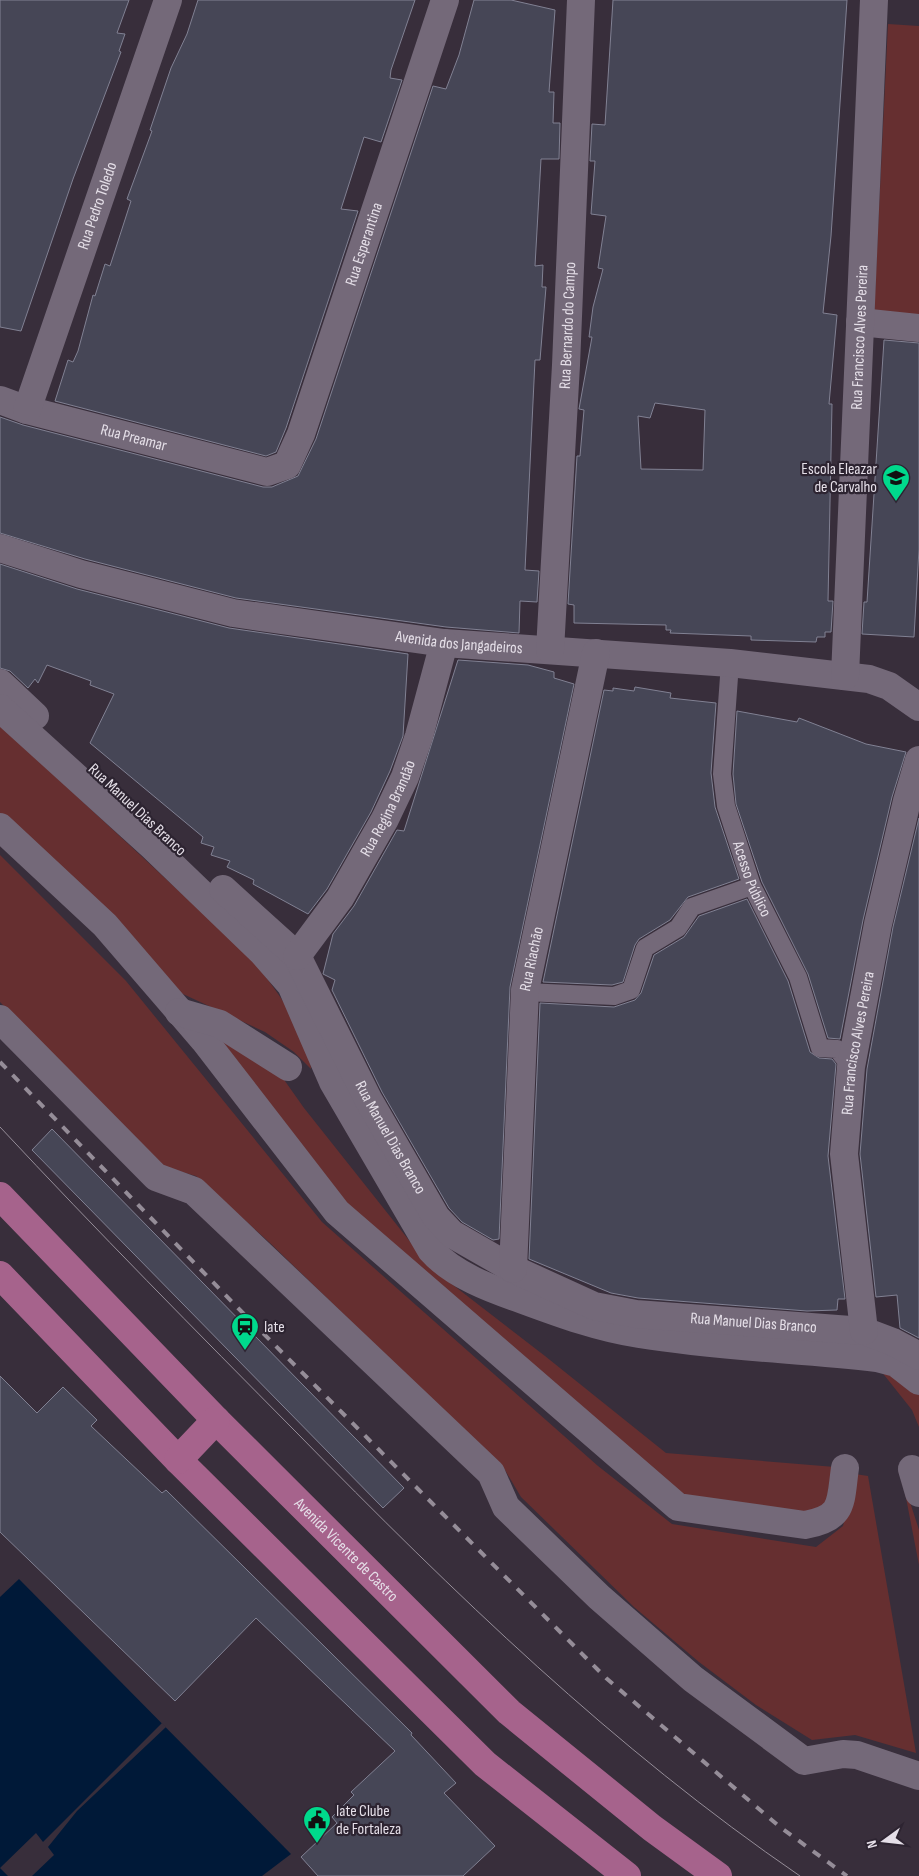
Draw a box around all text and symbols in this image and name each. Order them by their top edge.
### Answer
street label: Rua Pedro Toledo [73,160,121,252]
street label: Rua Esperantina [341,200,387,288]
street label: Rua Bernardo do Campo [555,261,580,390]
street label: Rua Francisco Alves Pereira [847,264,872,410]
street label: Rua Preamar [99,420,169,455]
place label: Escola Eleazar de Carvalho [801,460,877,497]
school or university icon: Escola Eleazar de Carvalho [881,463,911,502]
street label: Avenida dos Jangadeiros [393,627,523,658]
street label: Rua Regina Brandão [356,758,420,860]
street label: Rua Manuel Dias Branco [84,760,190,860]
street label: Acesso Público [728,838,775,920]
street label: Rua Riachão [515,925,548,993]
street label: Rua Francisco Alves Pereira [838,970,878,1116]
street label: Rua Manuel Dias Branco [351,1078,430,1197]
street label: Rua Manuel Dias Branco [690,1309,817,1337]
station icon: Iate [230,1312,260,1351]
place label: Iate [264,1318,285,1337]
street label: Avenida Vicente de Castro [290,1493,402,1606]
place label: Iate Clube de Fortaleza [336,1802,401,1839]
public building icon: Iate Clube de Fortaleza [302,1805,332,1844]
north arrow [859,1816,909,1866]
text: N [863,1838,881,1850]

